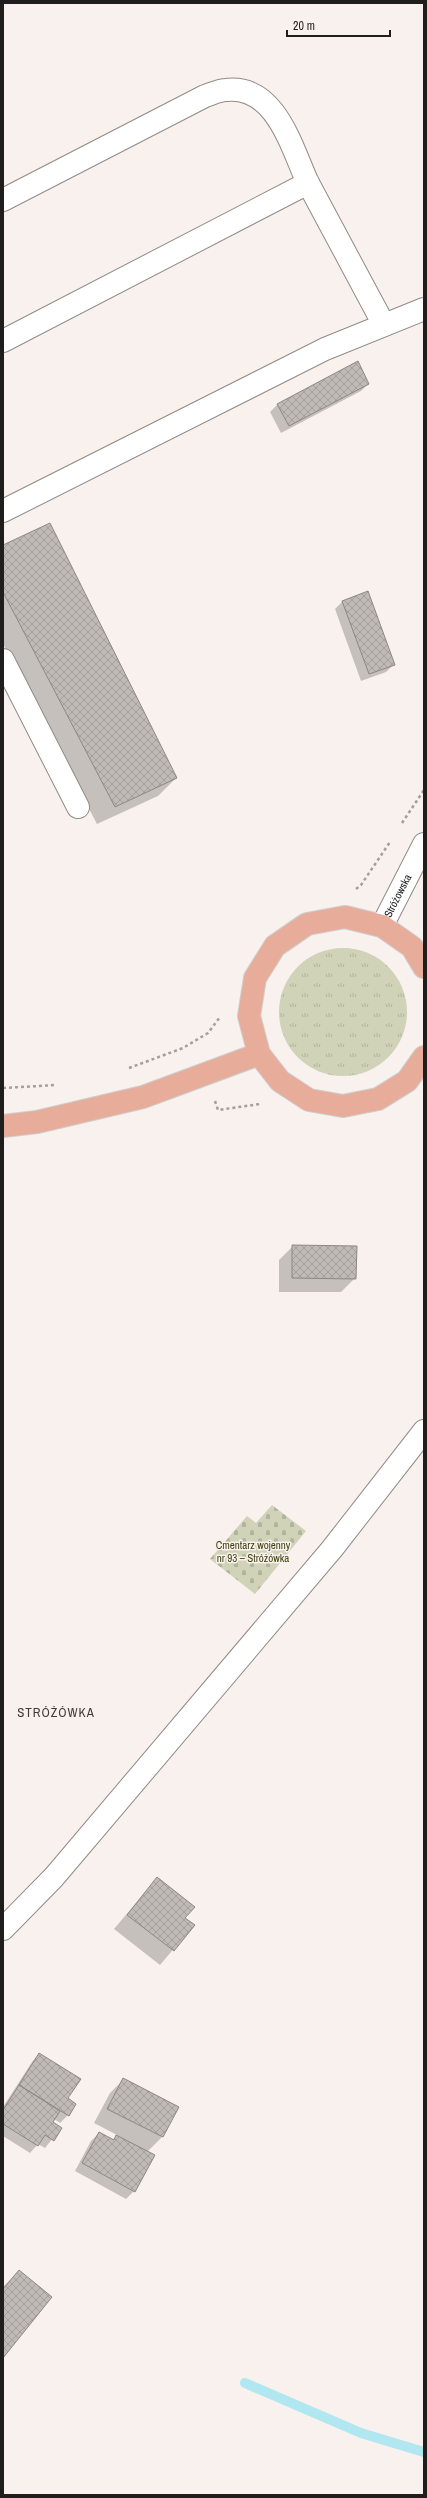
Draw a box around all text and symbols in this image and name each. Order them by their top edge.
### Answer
scale bar [287,12,390,38]
text: 20 m [293,18,315,34]
street label: Stróżowska [381,872,414,920]
park label: Cmentarz wojenny nr 93 – Stróżówka [216,1538,291,1565]
district label: STRÓŻÓWKA [17,1704,95,1721]

